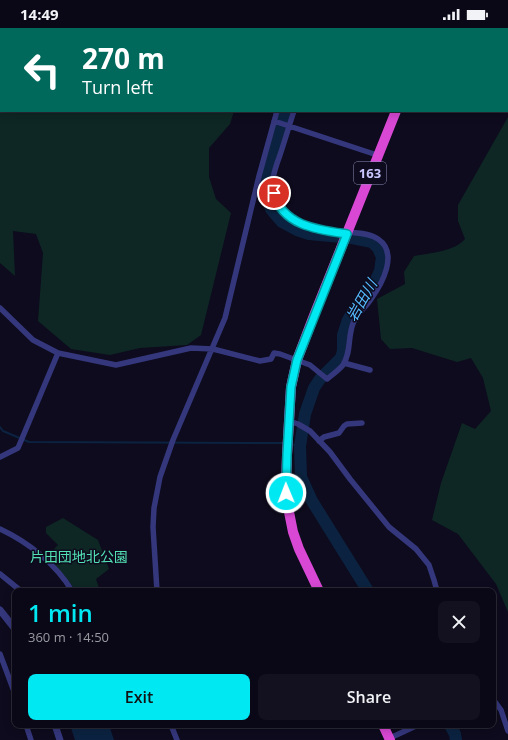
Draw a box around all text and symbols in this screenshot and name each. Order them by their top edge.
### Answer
text: 14:49 [20,4,59,24]
text: 270 m [82,39,165,77]
icon: left [16,44,68,96]
text: Turn left [82,75,153,99]
road number: 163 [354,162,386,184]
pin [257,176,291,210]
icon: arrive [263,182,285,204]
water label: 岩田川 [341,274,382,324]
position arrow [265,472,307,514]
park label: 片田団地北公園 [30,547,128,566]
text: 1 min [28,596,93,629]
button: close [438,601,480,643]
text: 360 m · 14:50 [28,628,109,646]
button: Exit [28,674,250,720]
button: Share [258,674,480,720]

